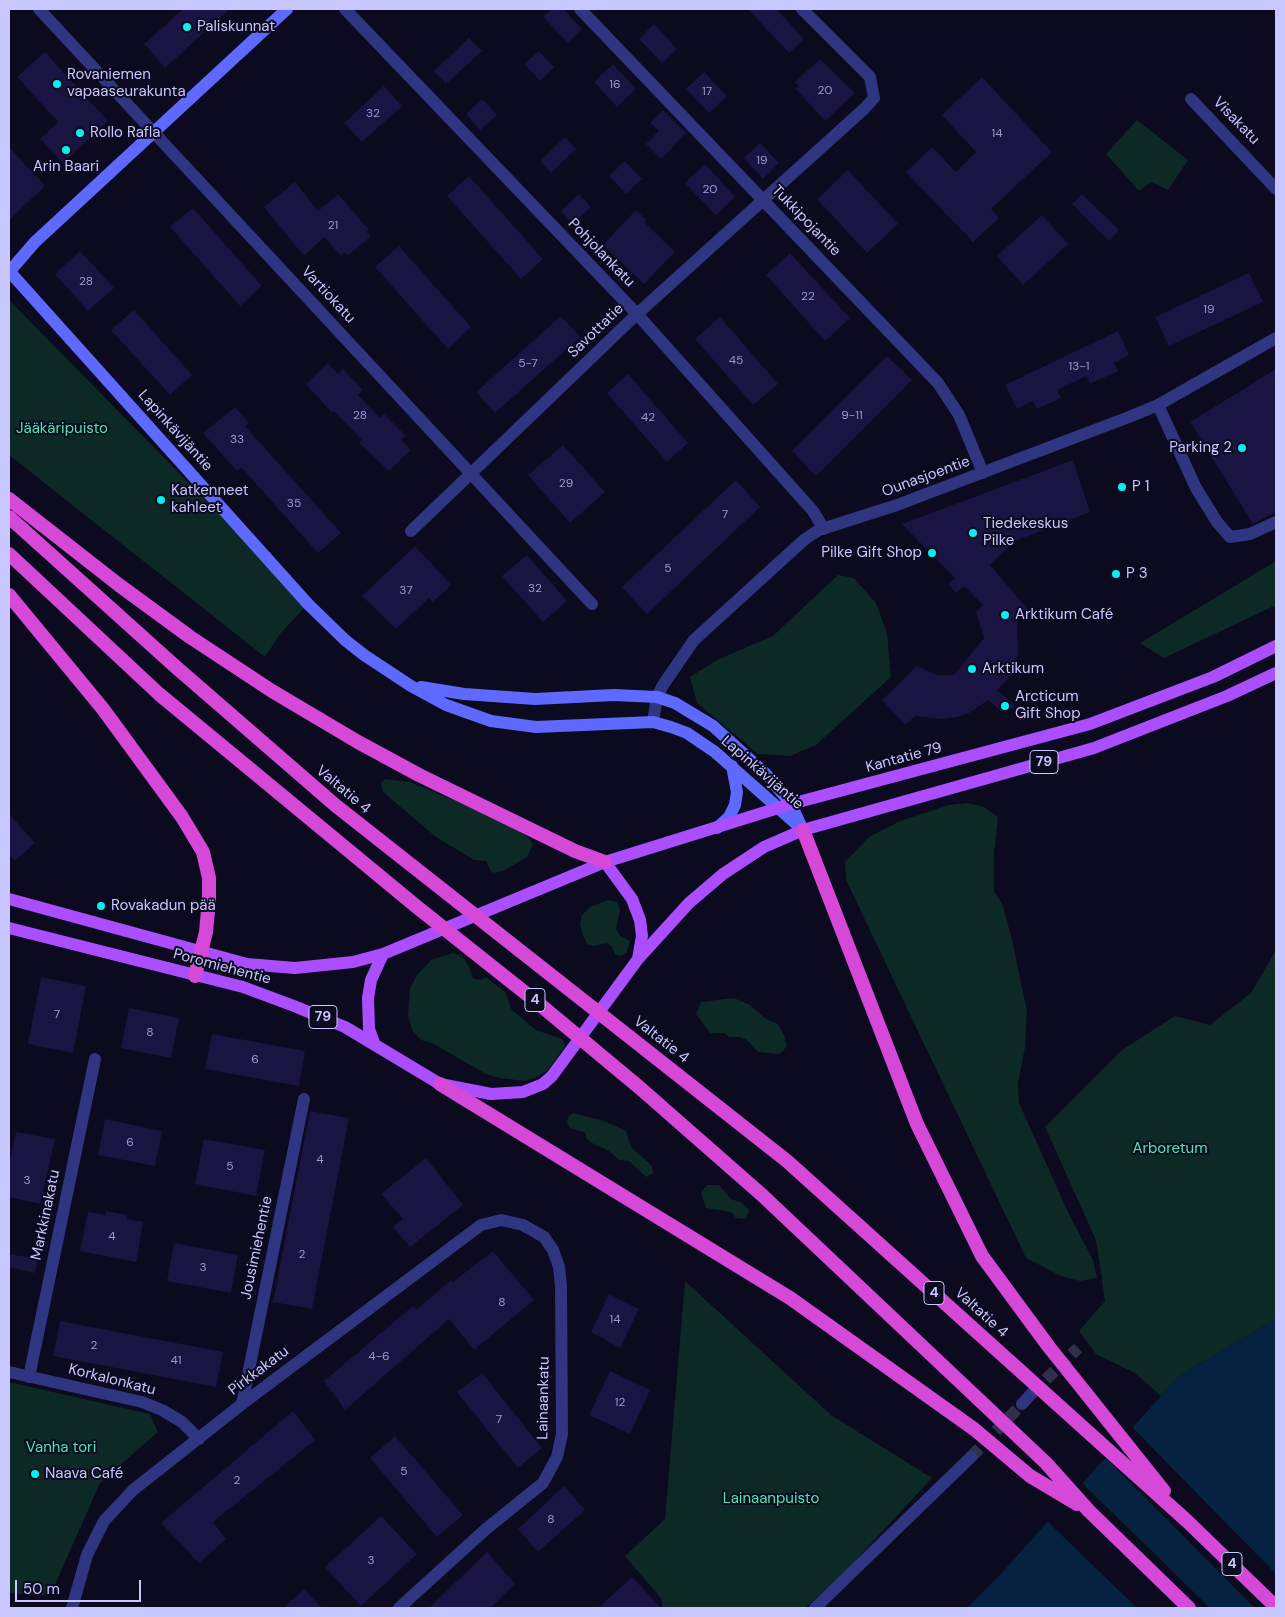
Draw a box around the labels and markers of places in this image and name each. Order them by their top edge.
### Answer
place label: Paliskunnat [197,18,275,36]
marker: Paliskunnat [181,21,193,33]
place label: Rovaniemen vapaaseurakunta [67,66,186,101]
marker: Rovaniemen vapaaseurakunta [51,78,63,90]
place label: Rollo Rafla [90,124,160,142]
marker: Rollo Rafla [74,127,86,139]
marker: Arin Baari [60,144,72,156]
place label: Arin Baari [33,158,99,176]
place label: Parking 2 [1169,439,1232,457]
marker: Parking 2 [1236,442,1248,454]
place label: P 1 [1132,478,1149,496]
marker: P 1 [1116,481,1128,493]
place label: Katkenneet kahleet [171,482,249,517]
marker: Katkenneet kahleet [155,494,167,506]
place label: Tiedekeskus Pilke [983,515,1068,550]
marker: Tiedekeskus Pilke [967,527,979,539]
place label: Pilke Gift Shop [821,544,922,562]
marker: Pilke Gift Shop [926,547,938,559]
place label: P 3 [1126,565,1148,583]
marker: P 3 [1110,568,1122,580]
place label: Arktikum Café [1015,606,1113,624]
marker: Arktikum Café [999,609,1011,621]
place label: Arktikum [982,660,1044,678]
marker: Arktikum [966,663,978,675]
place label: Arcticum Gift Shop [1015,688,1081,723]
marker: Arcticum Gift Shop [999,700,1011,712]
place label: Rovakadun pää [111,897,216,915]
marker: Rovakadun pää [95,900,107,912]
place label: Naava Café [45,1465,123,1483]
marker: Naava Café [29,1468,41,1480]

